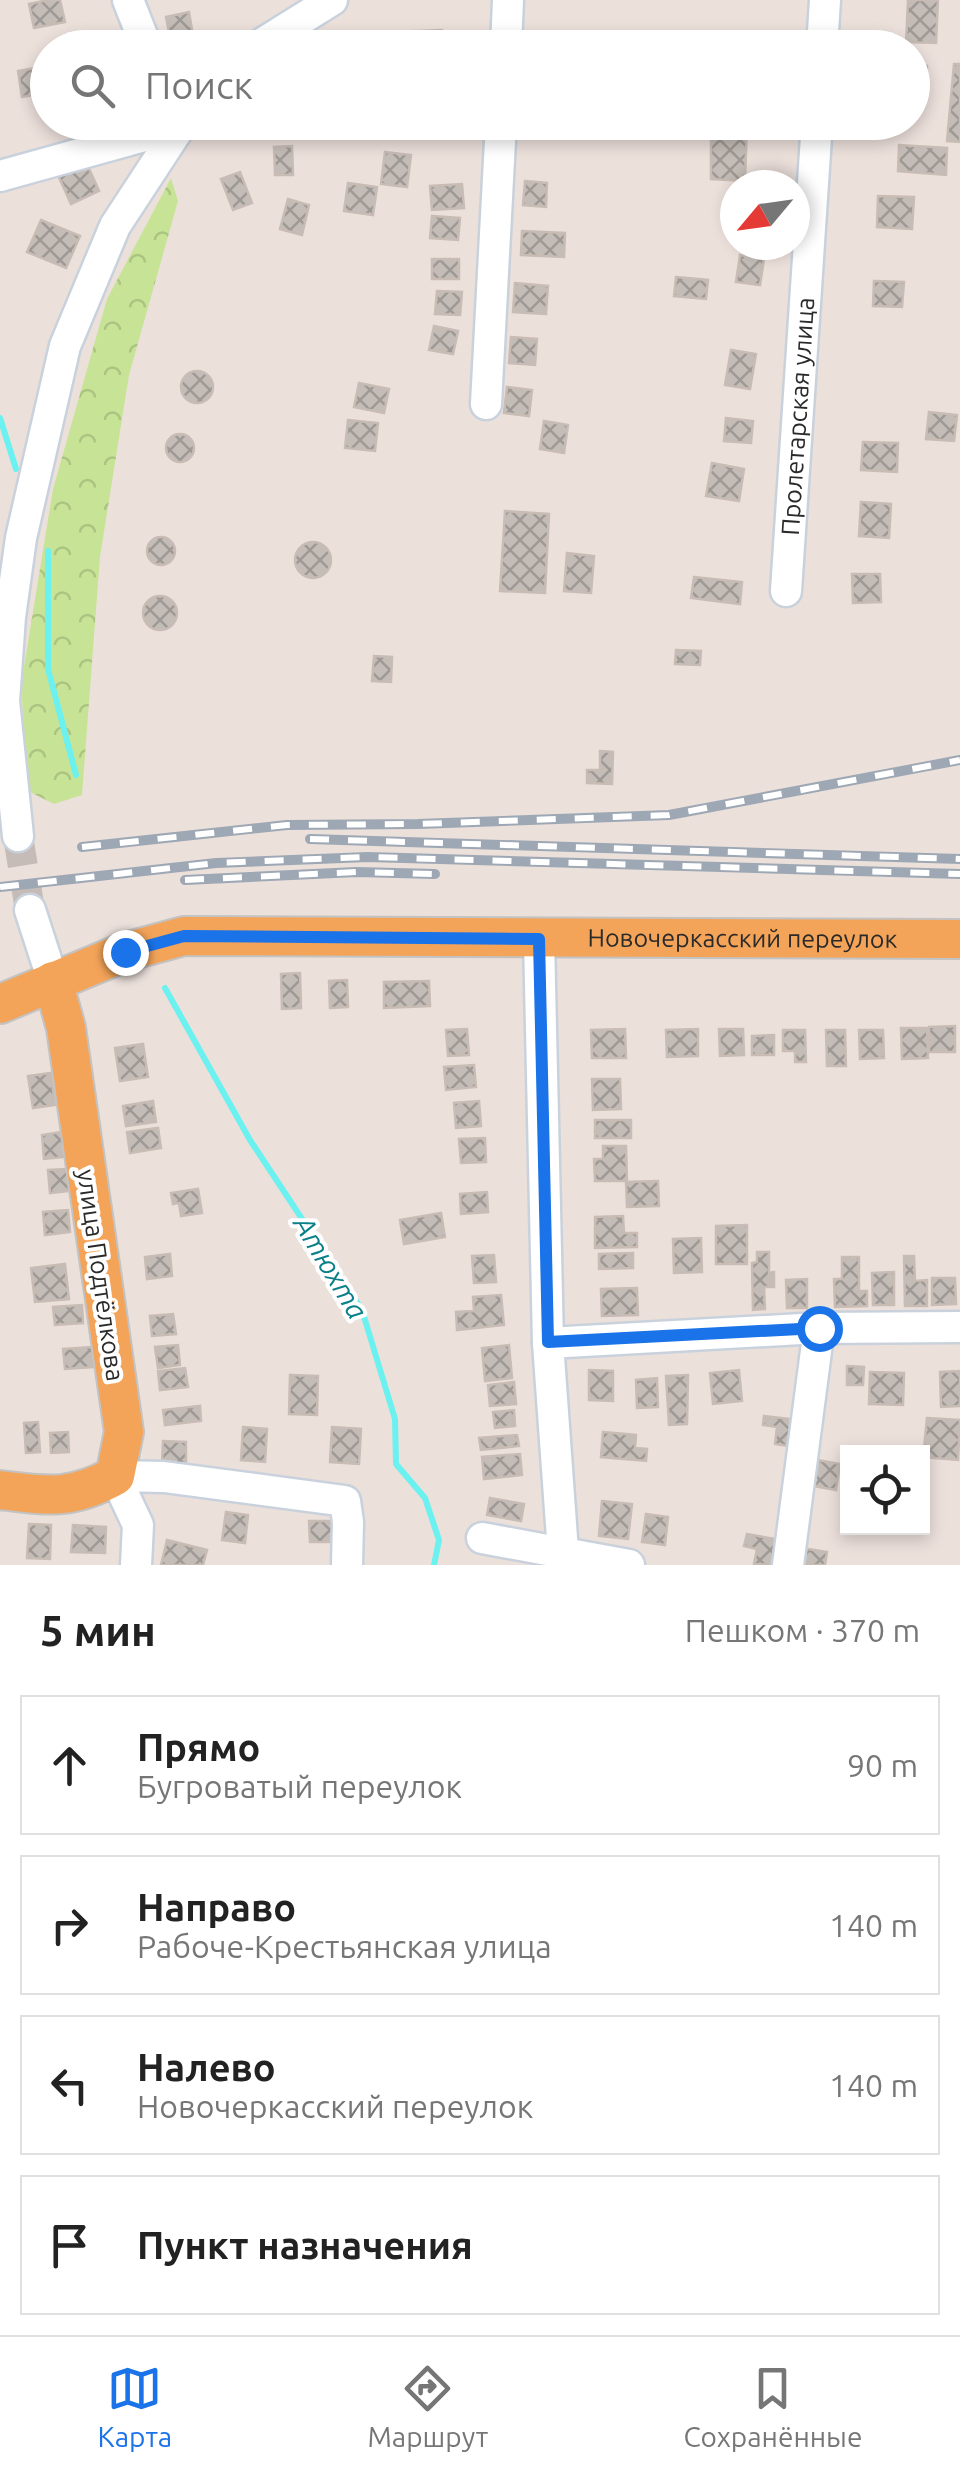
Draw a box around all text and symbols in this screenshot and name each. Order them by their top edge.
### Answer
search box [30,30,930,140]
icon: search [65,58,120,113]
text: Поиск [145,64,253,106]
north arrow [720,170,810,260]
street label: Пролетарская улица [776,296,819,536]
street label: Новочеркасский переулок [588,924,898,953]
route end [103,930,149,976]
street label: улица Подтёлкова [72,1167,130,1383]
water label: Атюхта [287,1208,374,1324]
route start [797,1306,843,1352]
map controls [840,1445,930,1535]
button: locate [840,1445,930,1535]
text: 5 мин [40,1607,156,1654]
text: Пешком · 370 m [685,1612,920,1648]
text: Прямо [137,1726,260,1768]
icon: ahead [42,1738,97,1793]
text: 90 m [847,1747,918,1783]
text: Бугроватый переулок [137,1768,462,1804]
text: Направо [137,1886,296,1928]
icon: right [42,1898,97,1953]
text: 140 m [829,1907,918,1943]
text: Рабоче-Крестьянская улица [137,1928,552,1964]
text: Налево [137,2046,276,2088]
icon: left [42,2058,97,2113]
text: 140 m [829,2067,918,2103]
text: Новочеркасский переулок [137,2088,533,2124]
icon: arrive [42,2218,97,2273]
text: Пункт назначения [137,2224,473,2266]
tab: Карта [98,2361,172,2452]
tab: Маршрут [367,2361,488,2452]
tab: Сохранённые [683,2361,862,2452]

